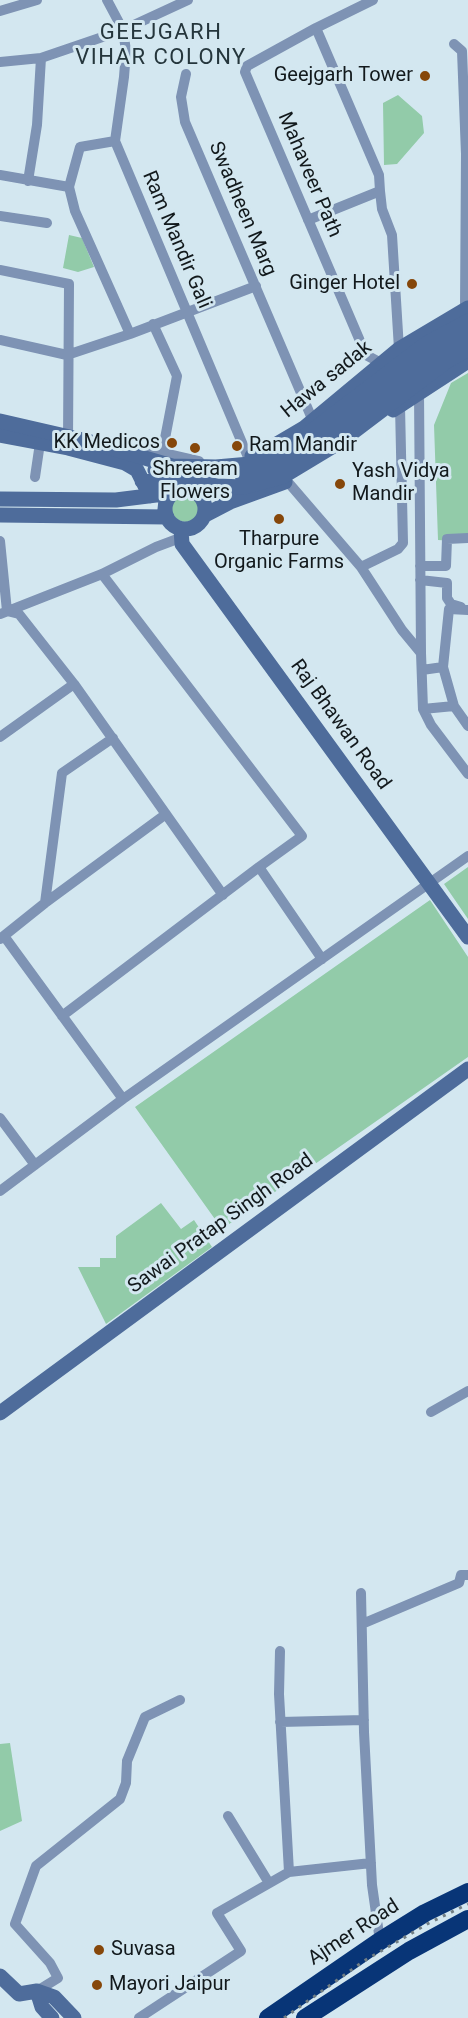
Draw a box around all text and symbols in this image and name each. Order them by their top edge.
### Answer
district label: GEEJGARH VIHAR COLONY [75,20,247,72]
place label: Geejgarh Tower [274,64,413,88]
marker: Geejgarh Tower [418,69,432,83]
street label: Mahaveer Path [272,109,346,241]
street label: Swadheen Marg [203,138,281,280]
street label: Ram Mandir Gali [136,168,216,312]
place label: Ginger Hotel [289,272,400,296]
marker: Ginger Hotel [405,277,419,291]
street label: Hawa sadak [277,336,377,424]
place label: KK Medicos [54,431,160,455]
place label: Ram Mandir [249,434,357,458]
marker: KK Medicos [165,436,179,450]
marker: Ram Mandir [230,439,244,453]
marker: Shreeram Flowers [188,441,202,455]
place label: Shreeram Flowers [152,458,238,505]
place label: Yash Vidya Mandir [352,460,450,507]
marker: Yash Vidya Mandir [333,477,347,491]
marker: Tharpure Organic Farms [272,512,286,526]
place label: Tharpure Organic Farms [214,528,344,575]
street label: Raj Bhawan Road [285,655,395,795]
street label: Sawai Pratap Singh Road [124,1149,318,1299]
street label: Ajmer Road [304,1895,404,1971]
place label: Suvasa [111,1938,176,1962]
marker: Suvasa [92,1943,106,1957]
place label: Mayori Jaipur [109,1973,230,1997]
marker: Mayori Jaipur [90,1978,104,1992]

